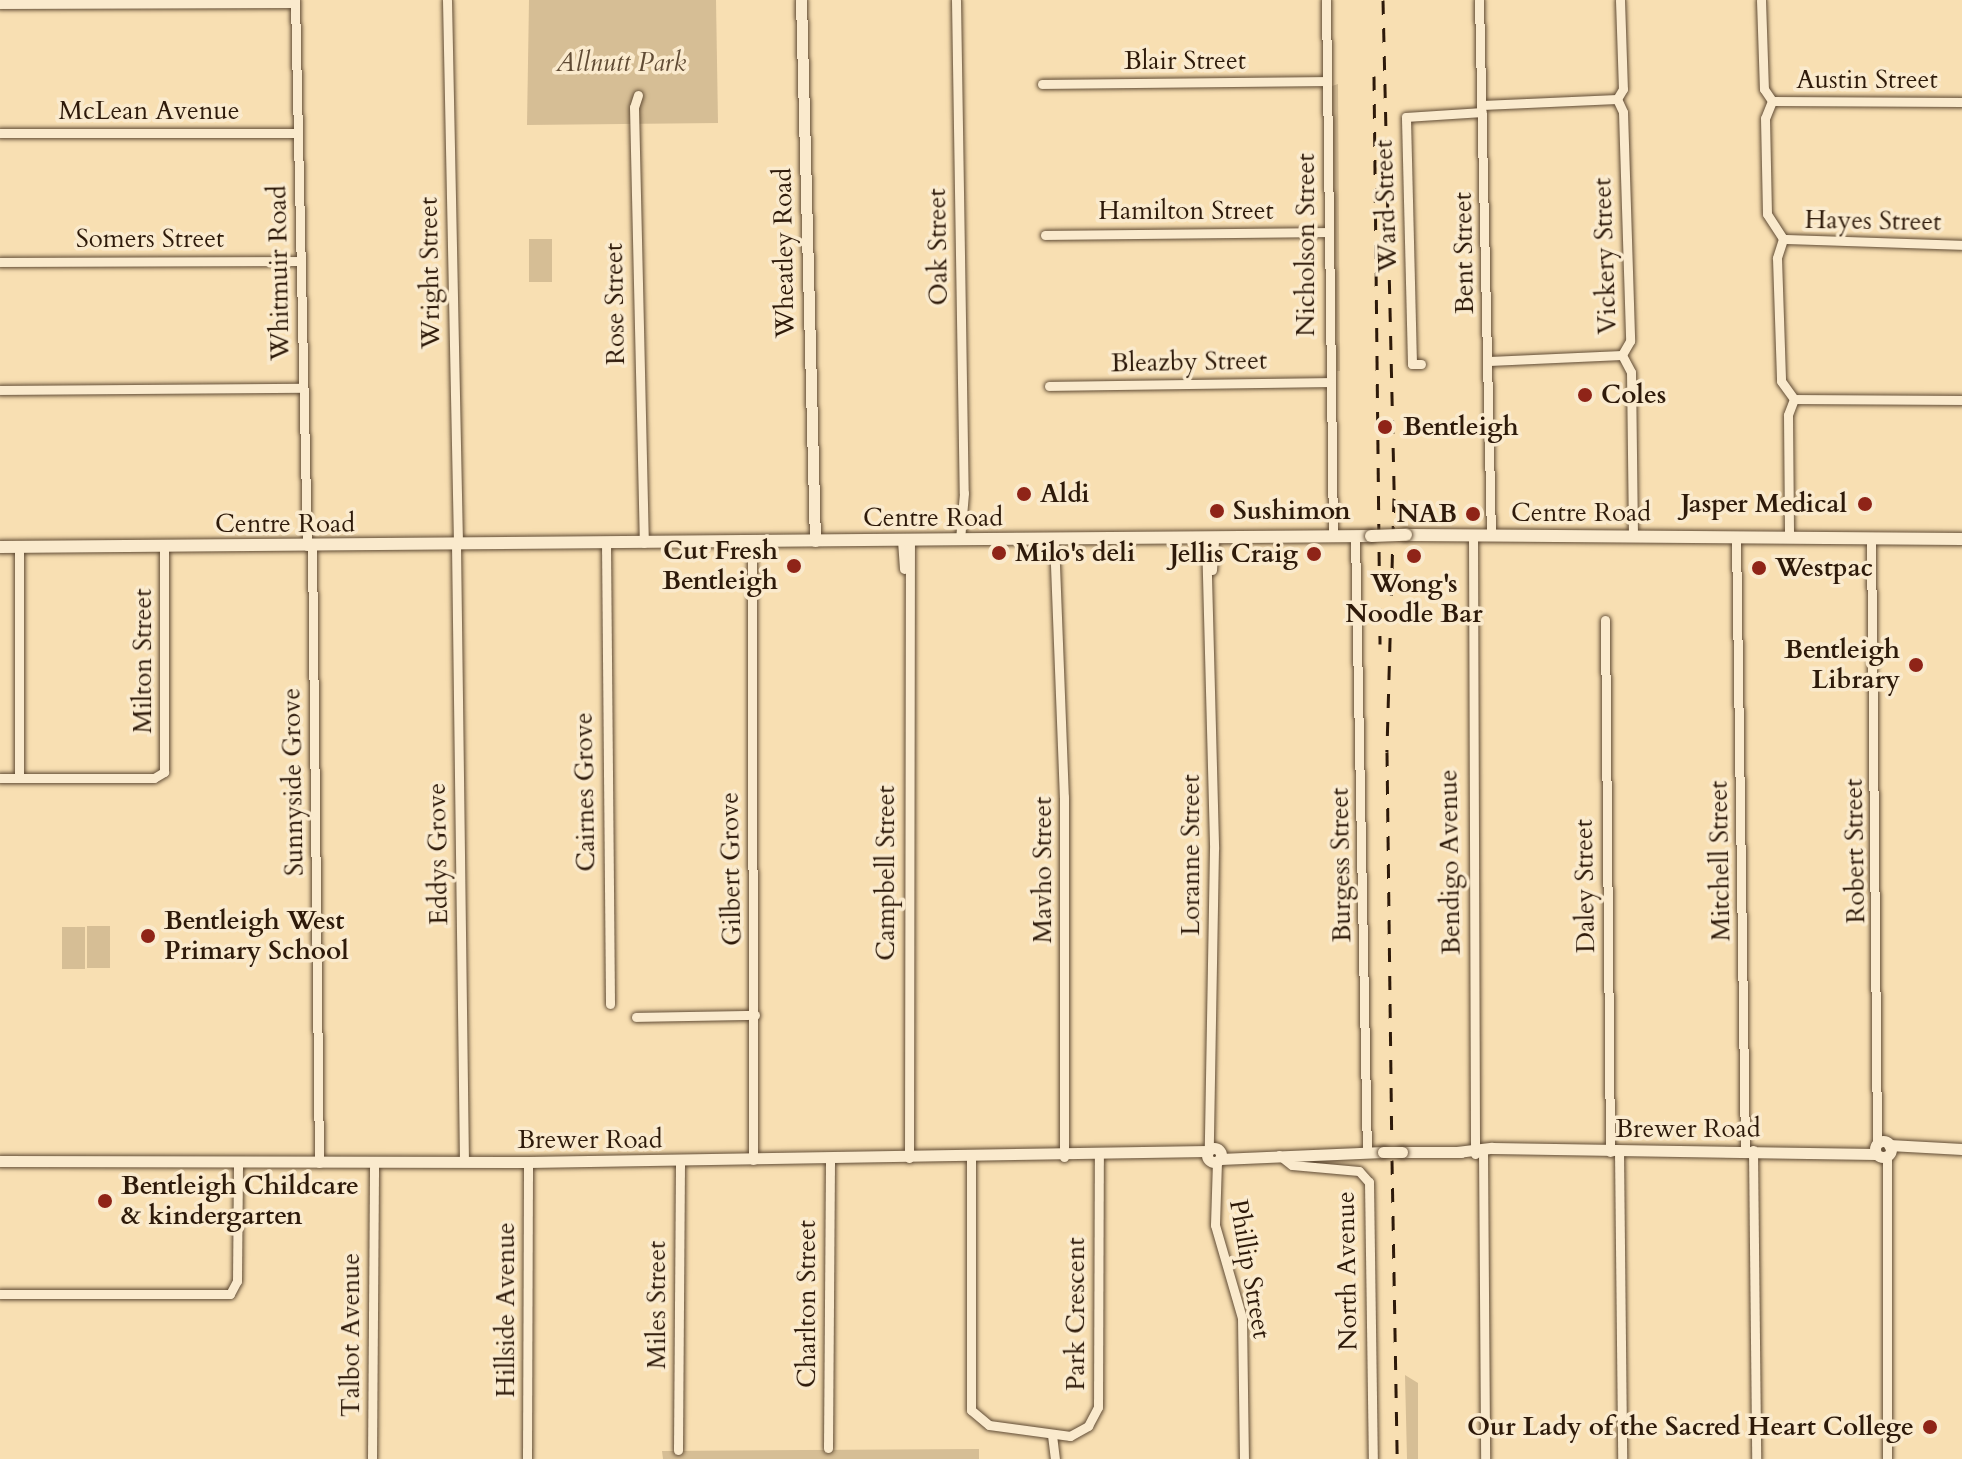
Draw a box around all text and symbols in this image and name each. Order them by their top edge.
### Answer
street label: Blair Street [1124,45,1246,77]
park label: Allnutt Park [556,47,686,79]
street label: Austin Street [1796,64,1938,96]
street label: McLean Avenue [58,95,240,127]
street label: Ward Street [1368,139,1404,273]
street label: Nicholson Street [1290,153,1322,337]
street label: Wheatley Road [767,167,801,339]
street label: Vickery Street [1587,177,1623,335]
street label: Whitmuir Road [262,185,296,361]
street label: Oak Street [921,188,955,306]
street label: Bent Street [1447,192,1481,314]
street label: Hamilton Street [1098,195,1274,227]
street label: Wright Street [413,197,447,349]
street label: Hayes Street [1804,204,1942,238]
street label: Somers Street [76,223,224,255]
street label: Rose Street [598,243,632,365]
street label: Bleazby Street [1111,345,1267,379]
place label: Coles [1601,379,1666,411]
marker: Coles [1576,386,1594,404]
place label: Bentleigh [1403,411,1519,443]
marker: Bentleigh [1374,416,1396,438]
place label: Aldi [1040,478,1089,510]
marker: Aldi [1015,485,1033,503]
place label: Jasper Medical [1681,488,1847,520]
marker: Jasper Medical [1854,493,1876,515]
place label: Sushimon [1233,495,1351,527]
street label: Centre Road [1511,497,1651,529]
place label: NAB [1397,498,1457,530]
street label: Centre Road [863,502,1003,534]
marker: Sushimon [1208,502,1226,520]
marker: NAB [1464,505,1482,523]
street label: Centre Road [215,508,355,540]
place label: Cut Fresh Bentleigh [662,535,778,596]
place label: Milo's deli [1015,537,1135,569]
place label: Jellis Craig [1170,538,1298,570]
marker: Milo's deli [990,544,1008,562]
marker: Jellis Craig [1305,545,1323,563]
marker: Wong's Noodle Bar [1405,547,1423,565]
place label: Westpac [1775,552,1873,584]
marker: Cut Fresh Bentleigh [785,557,803,575]
marker: Westpac [1750,559,1768,577]
place label: Wong's Noodle Bar [1345,568,1483,630]
street label: Milton Street [127,589,159,733]
place label: Bentleigh Library [1784,634,1900,696]
marker: Bentleigh Library [1907,656,1925,674]
street label: Sunnyside Grove [276,688,310,876]
street label: Cairnes Grove [568,712,602,872]
street label: Bendigo Avenue [1433,769,1467,955]
street label: Loranne Street [1175,774,1207,936]
street label: Robert Street [1838,778,1872,924]
street label: Mitchell Street [1703,780,1737,942]
street label: Eddys Grove [421,783,455,925]
street label: Campbell Street [870,785,902,961]
street label: Burgess Street [1324,787,1358,943]
street label: Gilbert Grove [714,792,748,946]
street label: Mavho Street [1027,797,1059,943]
street label: Daley Street [1568,819,1602,953]
place label: Bentleigh West Primary School [164,905,349,966]
marker: Bentleigh West Primary School [139,927,157,945]
street label: Brewer Road [1615,1113,1761,1145]
street label: Brewer Road [517,1124,663,1156]
place label: Bentleigh Childcare & kindergarten [121,1170,359,1232]
street label: North Avenue [1330,1191,1364,1351]
marker: Bentleigh Childcare & kindergarten [96,1192,114,1210]
street label: Phillip Street [1222,1197,1278,1341]
street label: Charlton Street [791,1220,823,1388]
street label: Hillside Avenue [490,1222,522,1398]
street label: Park Crescent [1060,1237,1092,1391]
street label: Miles Street [641,1241,673,1369]
street label: Talbot Avenue [335,1253,367,1417]
place label: Our Lady of the Sacred Heart College [1467,1411,1914,1443]
marker: Our Lady of the Sacred Heart College [1921,1418,1939,1436]

